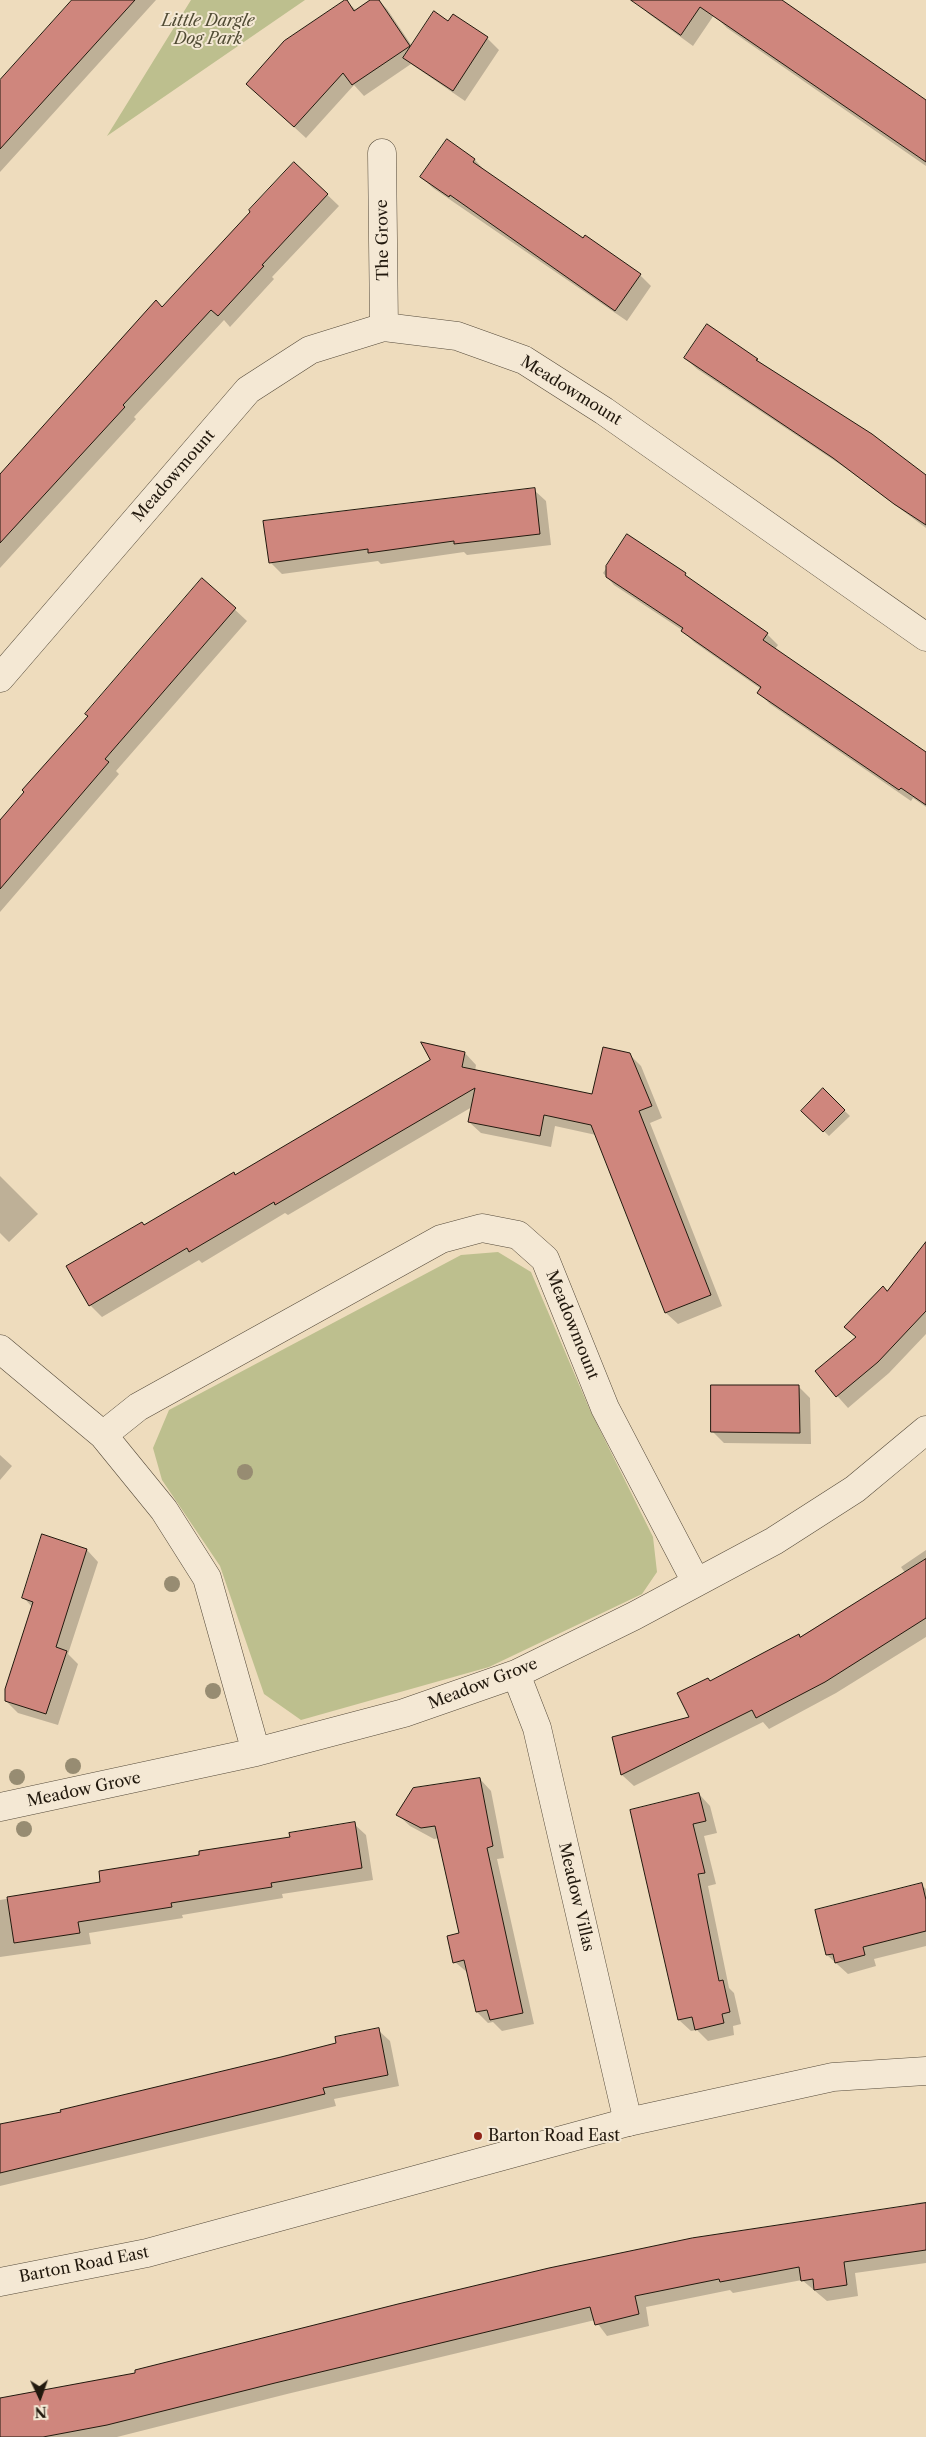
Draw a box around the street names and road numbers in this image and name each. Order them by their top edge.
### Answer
street label: The Grove [373,199,393,281]
street label: Meadowmount [517,352,625,430]
street label: Meadowmount [129,426,219,526]
street label: Meadowmount [541,1268,603,1382]
street label: Meadow Grove [426,1654,540,1714]
street label: Meadow Grove [25,1769,143,1811]
street label: Meadow Villas [554,1841,598,1953]
street label: Barton Road East [17,2243,151,2287]

